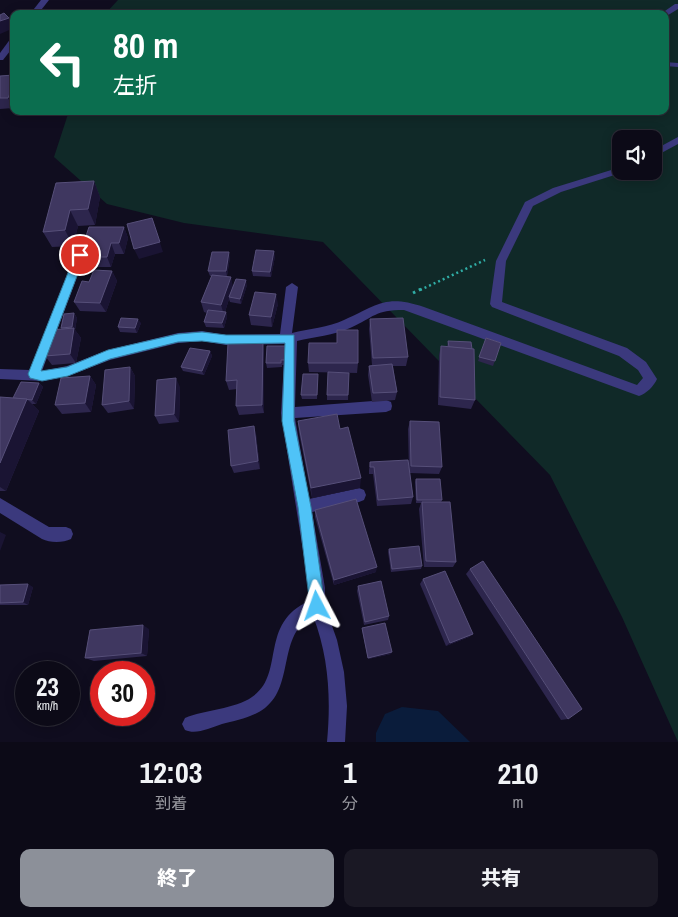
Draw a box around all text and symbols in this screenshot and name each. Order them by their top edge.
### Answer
text: 80 m [113,22,178,69]
icon: left [30,30,95,95]
text: 左折 [113,70,157,100]
map controls [612,130,662,180]
button: sound [612,130,662,180]
pin [59,234,101,276]
icon: arrive [66,241,94,269]
position arrow [290,579,342,631]
speed limit sign: 30 [90,661,155,726]
text: 23 [36,670,59,704]
text: km/h [37,698,58,714]
text: 12:03 [140,752,202,792]
text: 1 [343,752,357,792]
text: 210 [497,753,538,793]
text: m [512,791,523,813]
text: 到着 [155,792,187,814]
text: 分 [342,792,358,814]
button: 終了 [20,849,334,907]
button: 共有 [344,849,658,907]

